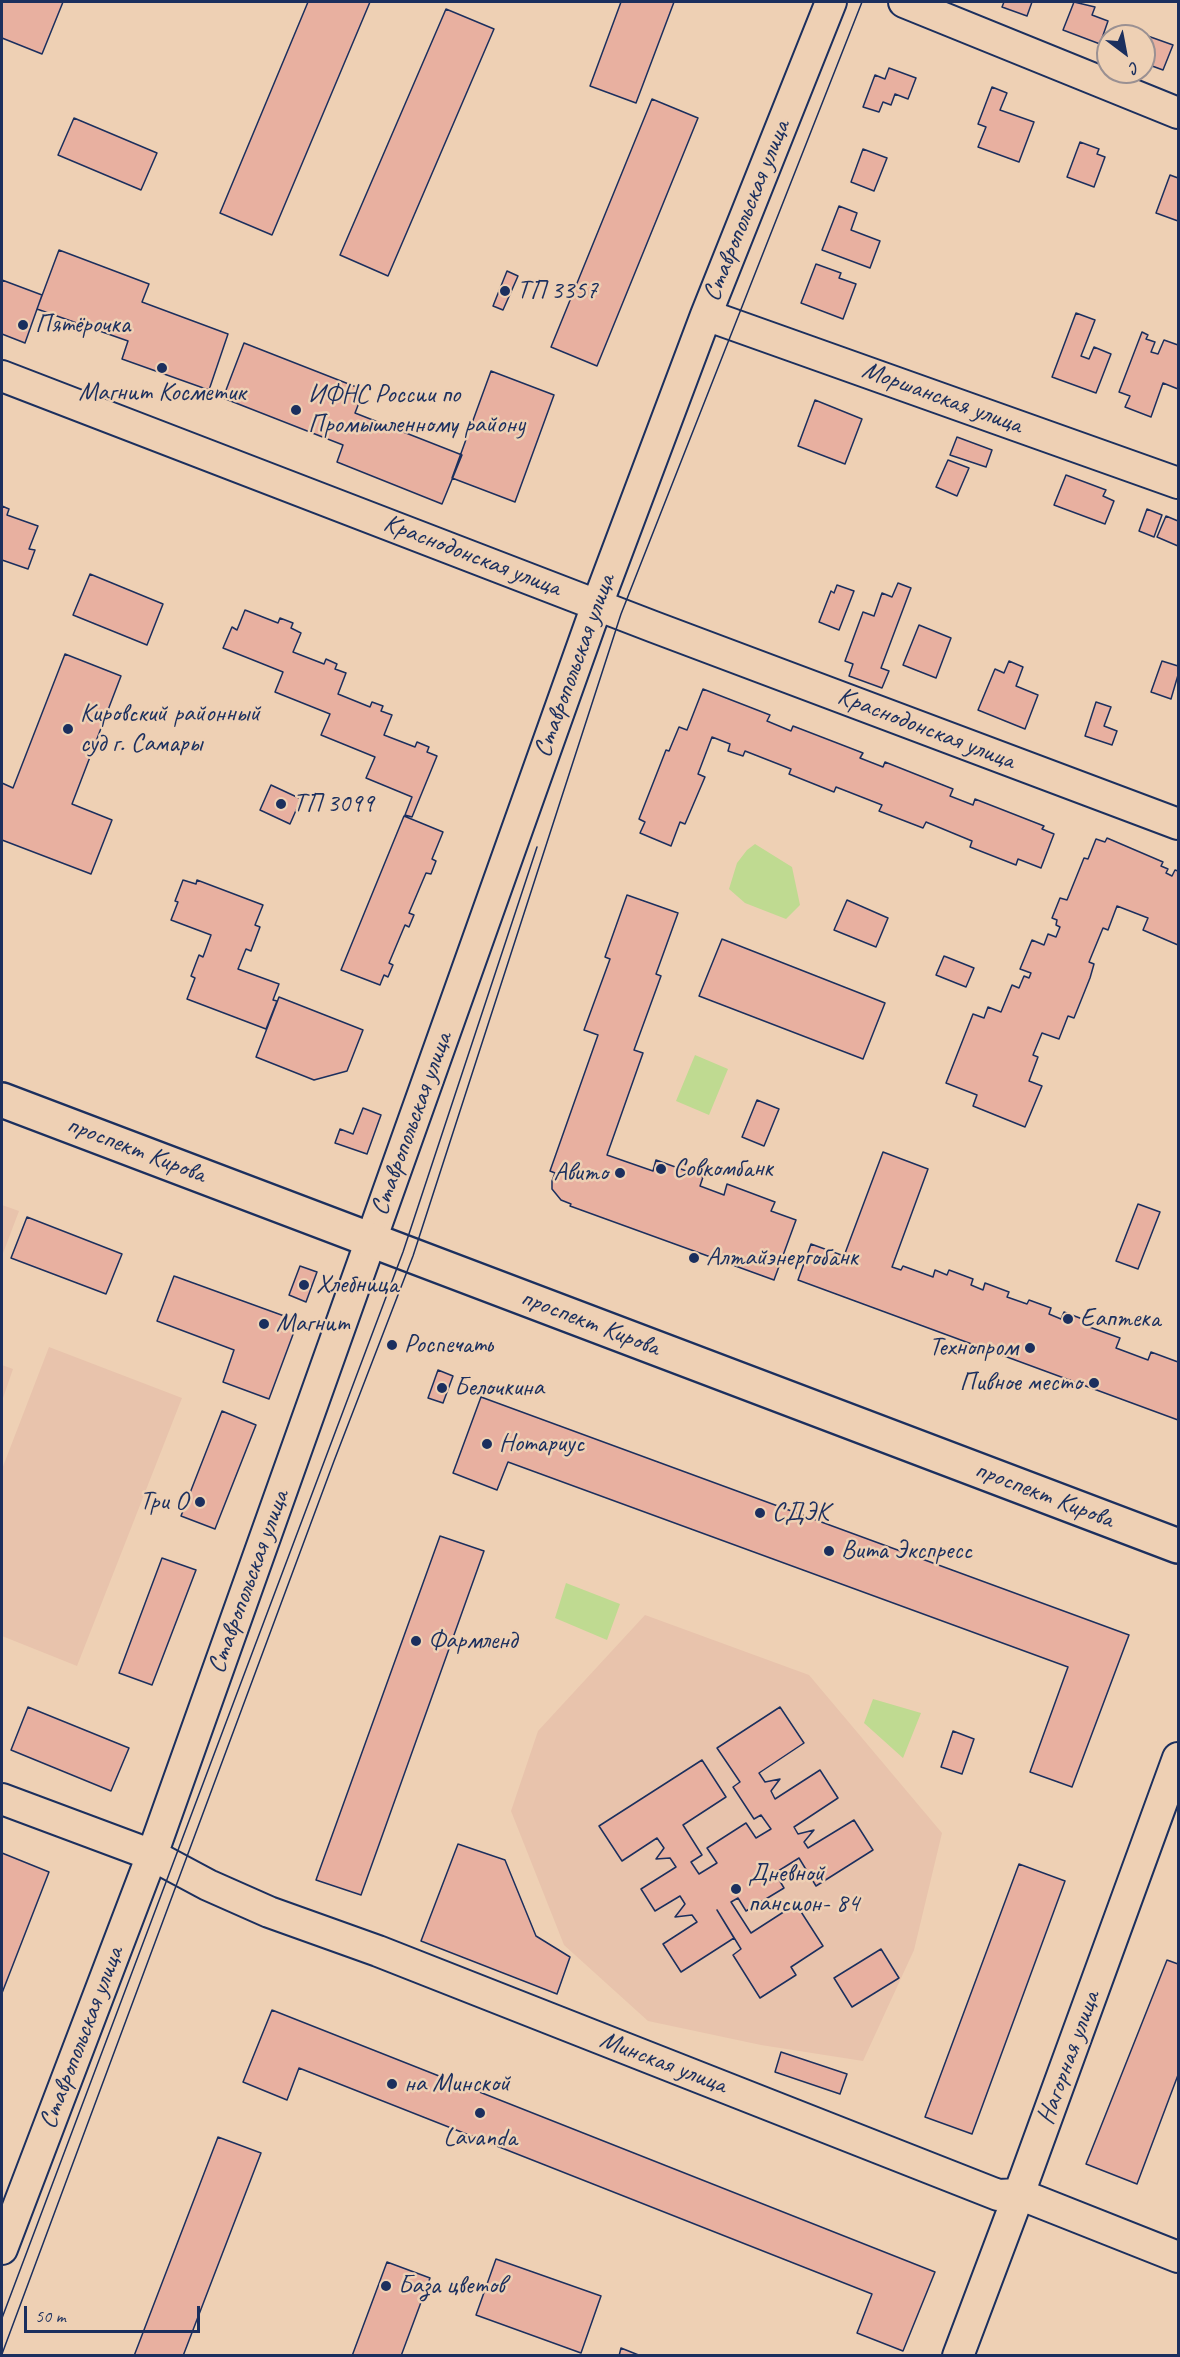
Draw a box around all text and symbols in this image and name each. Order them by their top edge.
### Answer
north arrow [1096,24,1156,84]
text: С [1126,57,1143,78]
street label: Ставропольская улица [696,116,798,306]
place label: ТП 3357 [517,275,598,307]
marker: ТП 3357 [498,284,512,298]
place label: Пятёрочка [35,309,130,341]
marker: Пятёрочка [16,318,30,332]
street label: Моршанская улица [858,355,1026,441]
marker: Магнит Косметик [155,361,169,375]
place label: Магнит Косметик [78,377,246,409]
place label: ИФНС России по Промышленному району [308,379,525,440]
marker: ИФНС России по Промышленному району [289,403,303,417]
street label: Краснодонская улица [379,508,565,604]
street label: Ставропольская улица [527,570,623,762]
street label: Краснодонская улица [833,681,1019,777]
place label: Кировский районный суд г. Самары [80,698,260,760]
marker: Кировский районный суд г. Самары [61,722,75,736]
place label: ТП 3099 [293,788,374,820]
marker: ТП 3099 [274,797,288,811]
street label: Ставропольская улица [364,1028,460,1220]
street label: проспект Кирова [62,1109,210,1191]
place label: Совкомбанк [673,1153,773,1185]
place label: Авито [553,1157,608,1189]
marker: Совкомбанк [654,1162,668,1176]
marker: Авито [613,1166,627,1180]
place label: Алтайэнергобанк [706,1242,858,1274]
marker: Алтайэнергобанк [687,1251,701,1265]
place label: Хлебница [316,1269,398,1301]
marker: Хлебница [297,1278,311,1292]
street label: проспект Кирова [516,1282,664,1364]
place label: Еаптека [1080,1303,1160,1335]
place label: Магнит [276,1308,350,1340]
marker: Еаптека [1061,1312,1075,1326]
marker: Магнит [257,1317,271,1331]
place label: Роспечать [404,1329,492,1361]
place label: Технопром [929,1332,1018,1364]
marker: Роспечать [385,1338,399,1352]
marker: Технопром [1023,1341,1037,1355]
place label: Пивное место [960,1367,1082,1399]
place label: Белочкина [454,1372,544,1404]
marker: Пивное место [1087,1376,1101,1390]
marker: Белочкина [435,1381,449,1395]
place label: Нотариус [499,1428,584,1460]
marker: Нотариус [480,1437,494,1451]
street label: проспект Кирова [970,1454,1118,1536]
place label: Три О [140,1486,188,1518]
street label: Ставропольская улица [201,1486,297,1678]
marker: Три О [193,1495,207,1509]
place label: СДЭК [772,1497,829,1529]
marker: СДЭК [753,1506,767,1520]
place label: Вита Экспресс [841,1535,972,1567]
marker: Вита Экспресс [822,1544,836,1558]
place label: Фармленд [428,1625,517,1657]
marker: Фармленд [409,1634,423,1648]
place label: Дневной пансион- 84 [748,1858,859,1919]
marker: Дневной пансион- 84 [729,1882,743,1896]
street label: Ставропольская улица [33,1943,131,2133]
street label: Нагорная улица [1030,1987,1108,2129]
street label: Минская улица [595,2025,731,2101]
place label: на Минской [404,2068,510,2100]
marker: на Минской [385,2077,399,2091]
marker: Lavanda [473,2106,487,2120]
place label: Lavanda [443,2122,517,2154]
place label: База цветов [398,2270,505,2302]
marker: База цветов [379,2279,393,2293]
scale bar [27,2294,202,2332]
text: 50 m [35,2305,66,2327]

